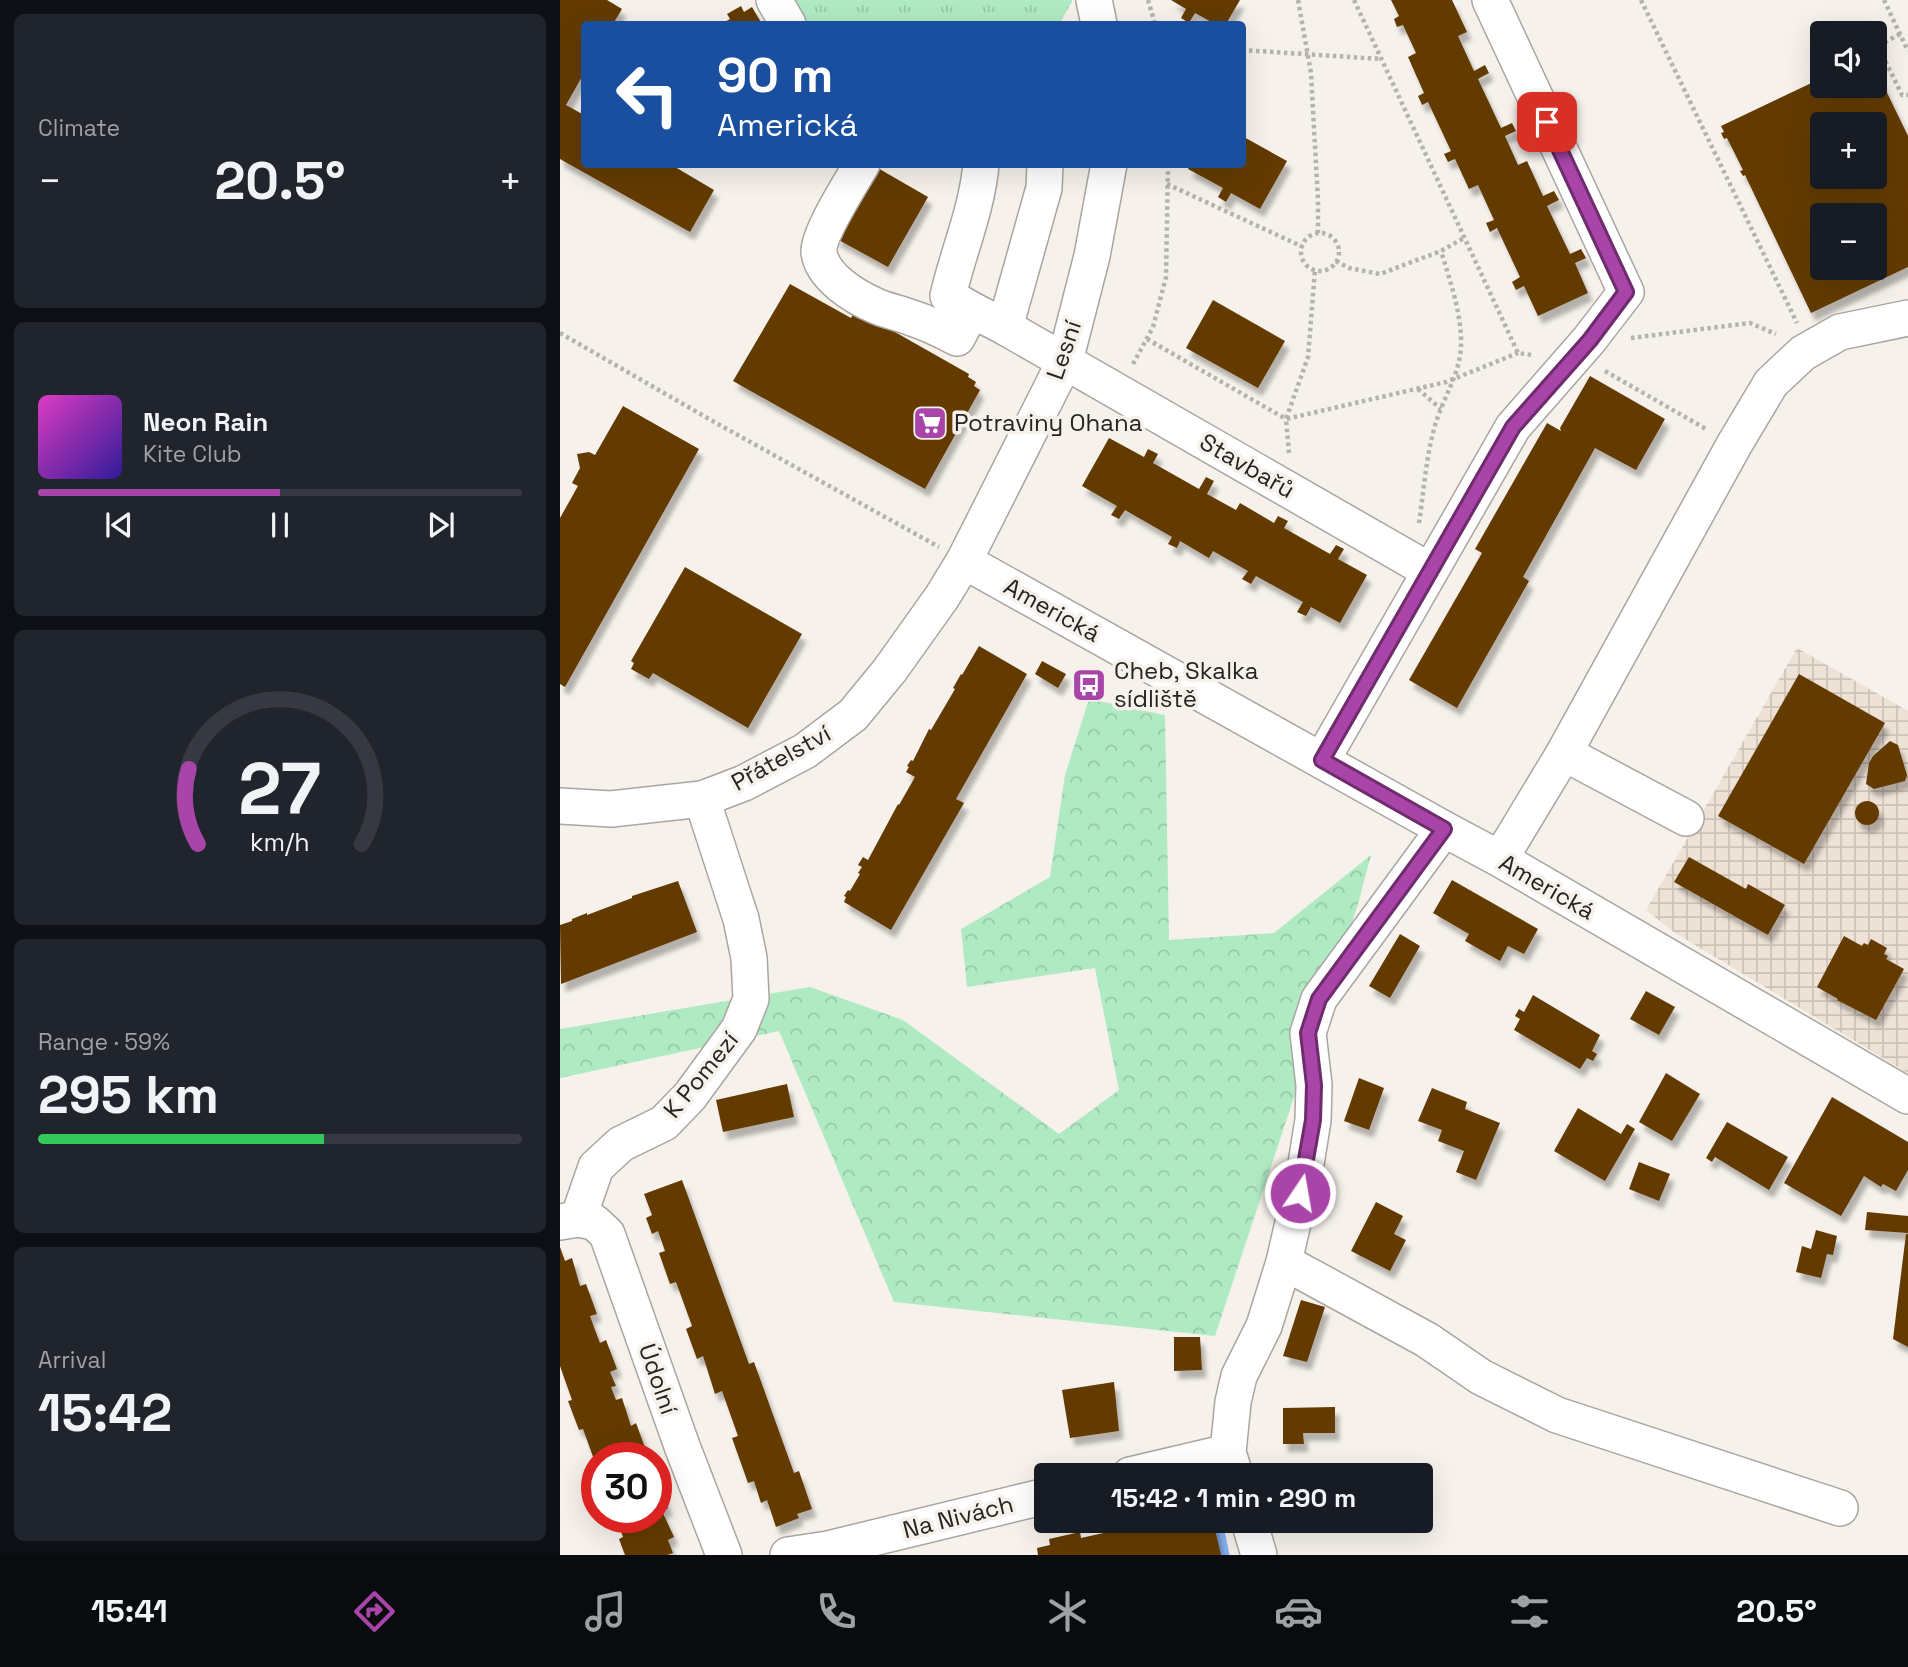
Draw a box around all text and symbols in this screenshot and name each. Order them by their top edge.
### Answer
map controls [1810,21,1887,280]
button: sound [1810,21,1887,98]
text: 90 m [717,44,833,106]
icon: left [602,49,693,140]
pin [1517,92,1577,152]
icon: arrive [1528,103,1566,141]
text: Americká [717,105,858,145]
button: + [1810,112,1887,189]
text: Climate [38,113,120,143]
text: 20.5° [214,148,346,214]
text: − [38,157,62,205]
text: + [498,157,522,205]
button: − [1810,203,1887,280]
street label: Lesní [1039,316,1088,383]
supermarket icon: Potraviny Ohana [911,404,949,442]
text: Neon Rain [143,405,268,439]
place label: Potraviny Ohana [954,407,1143,438]
street label: Stavbařů [1194,426,1300,505]
text: Kite Club [143,439,242,469]
icon: previous [100,506,138,544]
icon: pause [261,506,299,544]
icon: next [422,506,460,544]
street label: Americká [999,570,1106,649]
place label: Cheb, Skalka sídliště [1114,655,1259,714]
bus stop icon: Cheb, Skalka sídliště [1070,666,1108,704]
street label: Přátelství [726,718,836,798]
text: 27 [239,742,321,835]
text: km/h [250,825,310,857]
street label: Americká [1494,847,1601,927]
street label: K Pomezí [656,1025,745,1124]
text: Range · 59% [38,1027,170,1057]
text: 295 km [38,1062,219,1128]
position arrow [1263,1156,1337,1230]
street label: Údolní [632,1339,685,1418]
text: Arrival [38,1345,106,1375]
text: 15:42 [38,1380,172,1446]
speed limit sign: 30 [581,1442,672,1533]
text: 15:42 · 1 min · 290 m [1111,1481,1356,1515]
street label: Na Nivách [899,1488,1016,1545]
icon: directions [350,1587,399,1636]
icon: music [581,1587,630,1636]
icon: phone [812,1587,861,1636]
icon: climate [1043,1587,1092,1636]
icon: car [1274,1587,1323,1636]
icon: filters [1505,1587,1554,1636]
text: 15:41 [91,1591,168,1631]
text: 20.5° [1736,1591,1817,1631]

